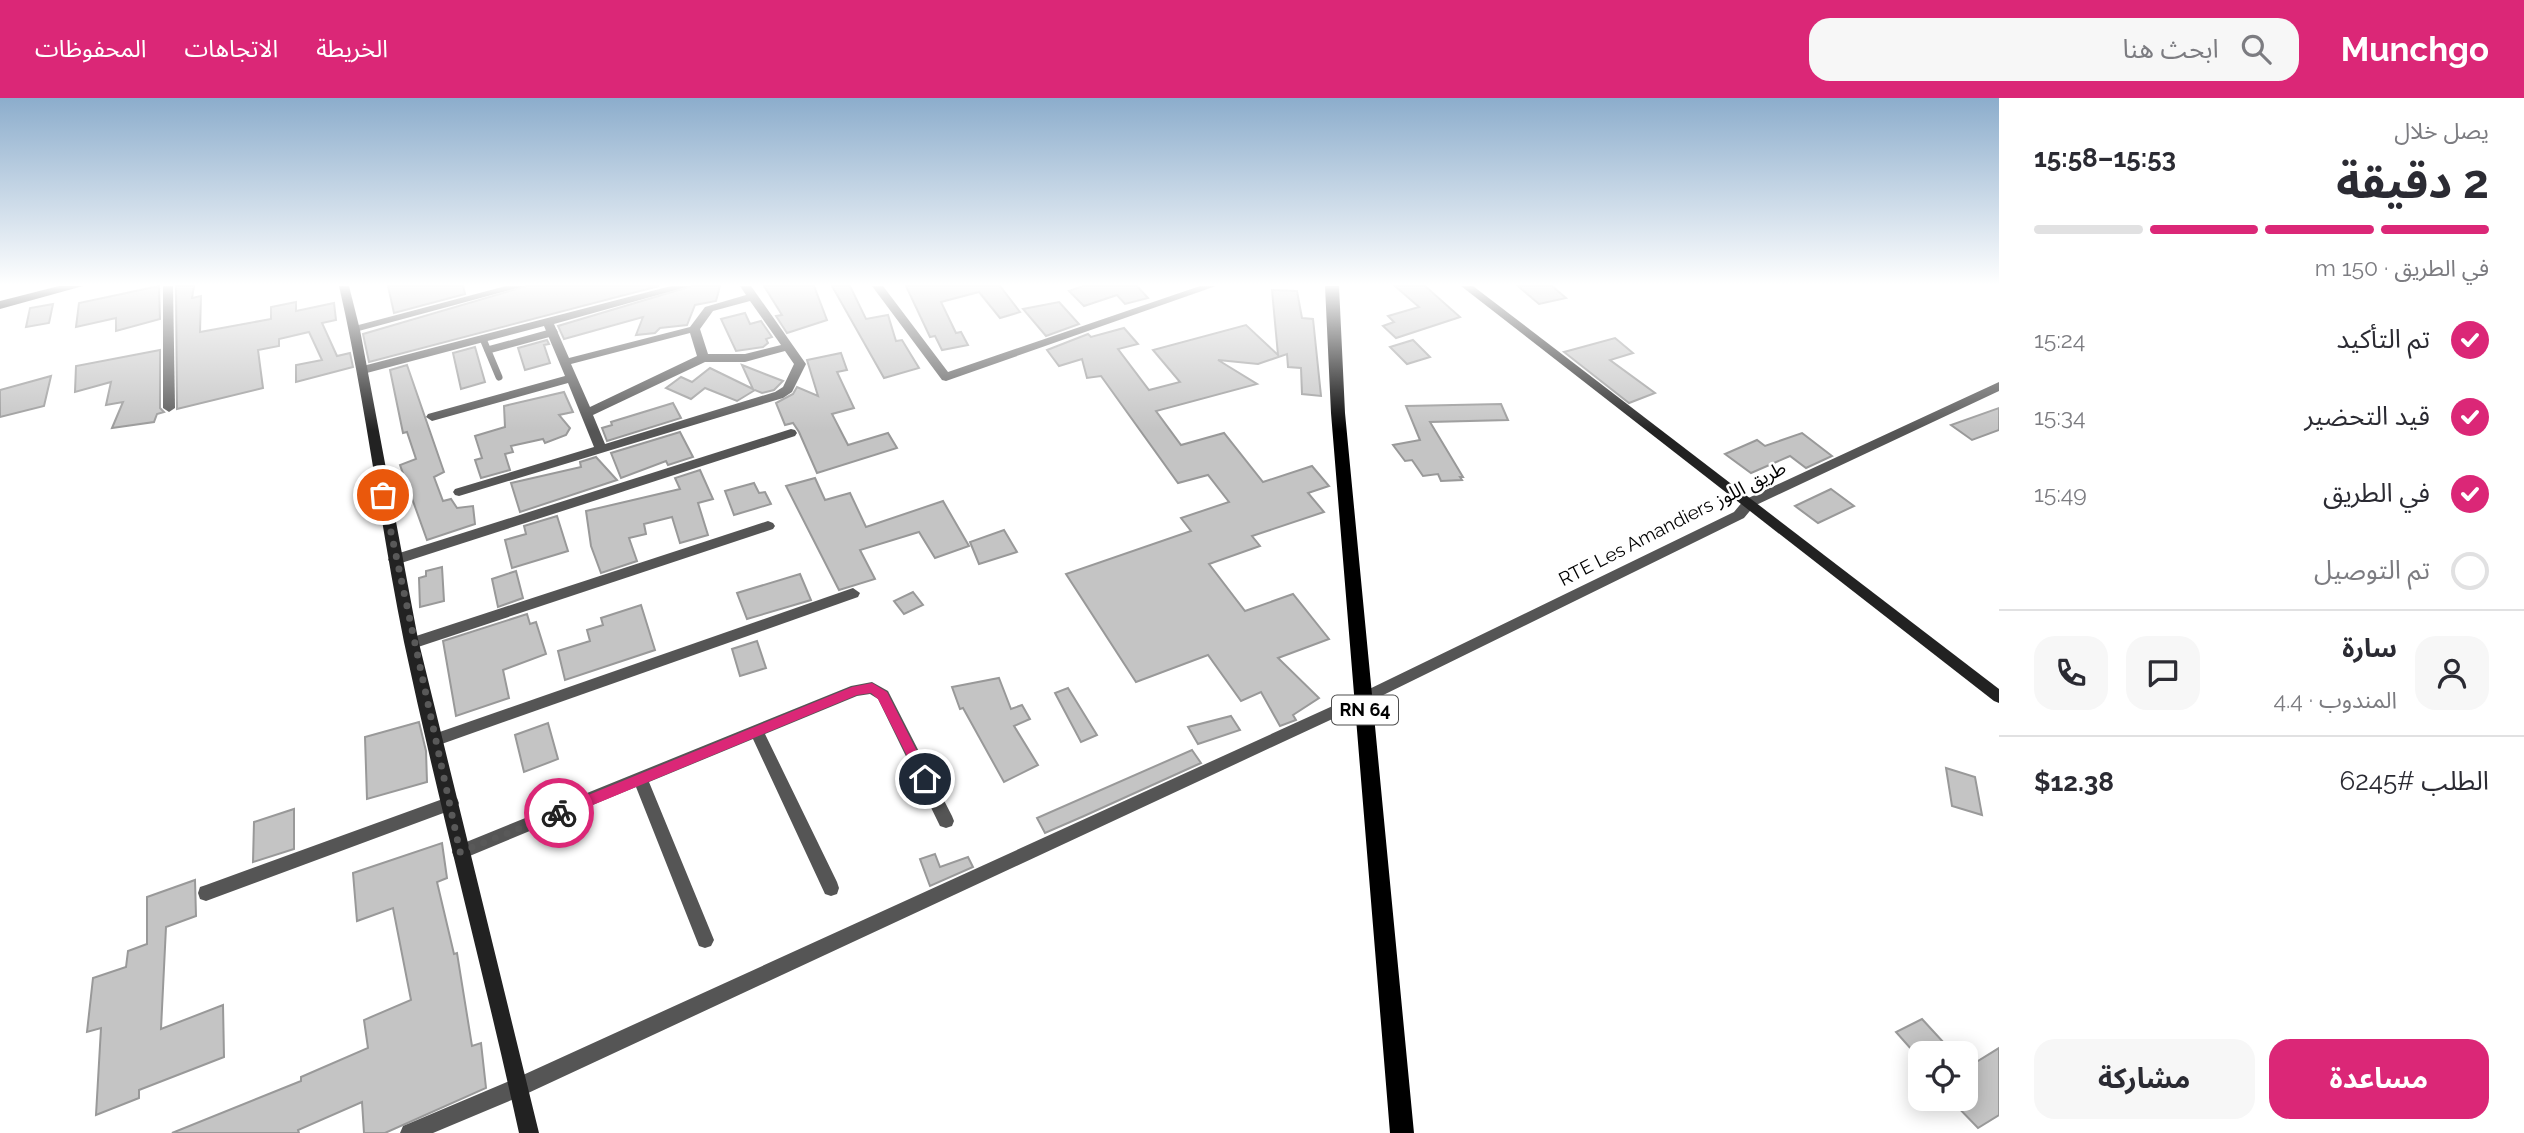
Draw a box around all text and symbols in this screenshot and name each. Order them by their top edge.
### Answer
search box [1809,18,2299,81]
icon: search [2237,30,2275,68]
text: Munchgo [2341,30,2489,69]
text: المحفوظات [35,34,146,63]
text: الاتجاهات [184,34,278,63]
text: الخريطة [316,34,388,63]
text: ابحث هنا [2122,34,2219,64]
text: يصل خلال [2394,117,2489,144]
text: 15:53–15:58 [2034,143,2176,173]
text: 2 دقيقة [2336,155,2489,209]
text: في الطريق · 150 m [2315,254,2489,281]
icon: check [2451,321,2489,359]
text: تم التأكيد [2337,324,2430,354]
text: 15:24 [2034,326,2085,353]
icon: check [2451,398,2489,436]
text: قيد التحضير [2304,401,2430,431]
text: 15:34 [2034,403,2086,430]
street label: RTE Les Amandiers طريق اللوز [1555,456,1790,591]
pin [353,465,413,525]
icon: check [2451,475,2489,513]
icon: bag [364,476,402,514]
text: في الطريق [2323,478,2430,508]
text: 15:49 [2034,480,2087,507]
text: تم التوصيل [2314,555,2430,585]
text: سارة [2342,633,2397,663]
button: phone [2034,636,2108,710]
button: chat [2126,636,2200,710]
button: person [2415,636,2489,710]
text: المندوب · 4.4 [2273,686,2397,713]
road number: RN 64 [1332,696,1398,724]
pin [895,749,955,809]
icon: home [906,760,944,798]
text: الطلب #6245 [2339,766,2489,796]
text: $12.38 [2034,767,2114,797]
courier [524,778,594,848]
icon: bike [540,794,578,832]
button: مشاركة [2034,1039,2255,1119]
button: مساعدة [2269,1039,2489,1119]
map controls [1908,1041,1978,1111]
button: locate [1908,1041,1978,1111]

